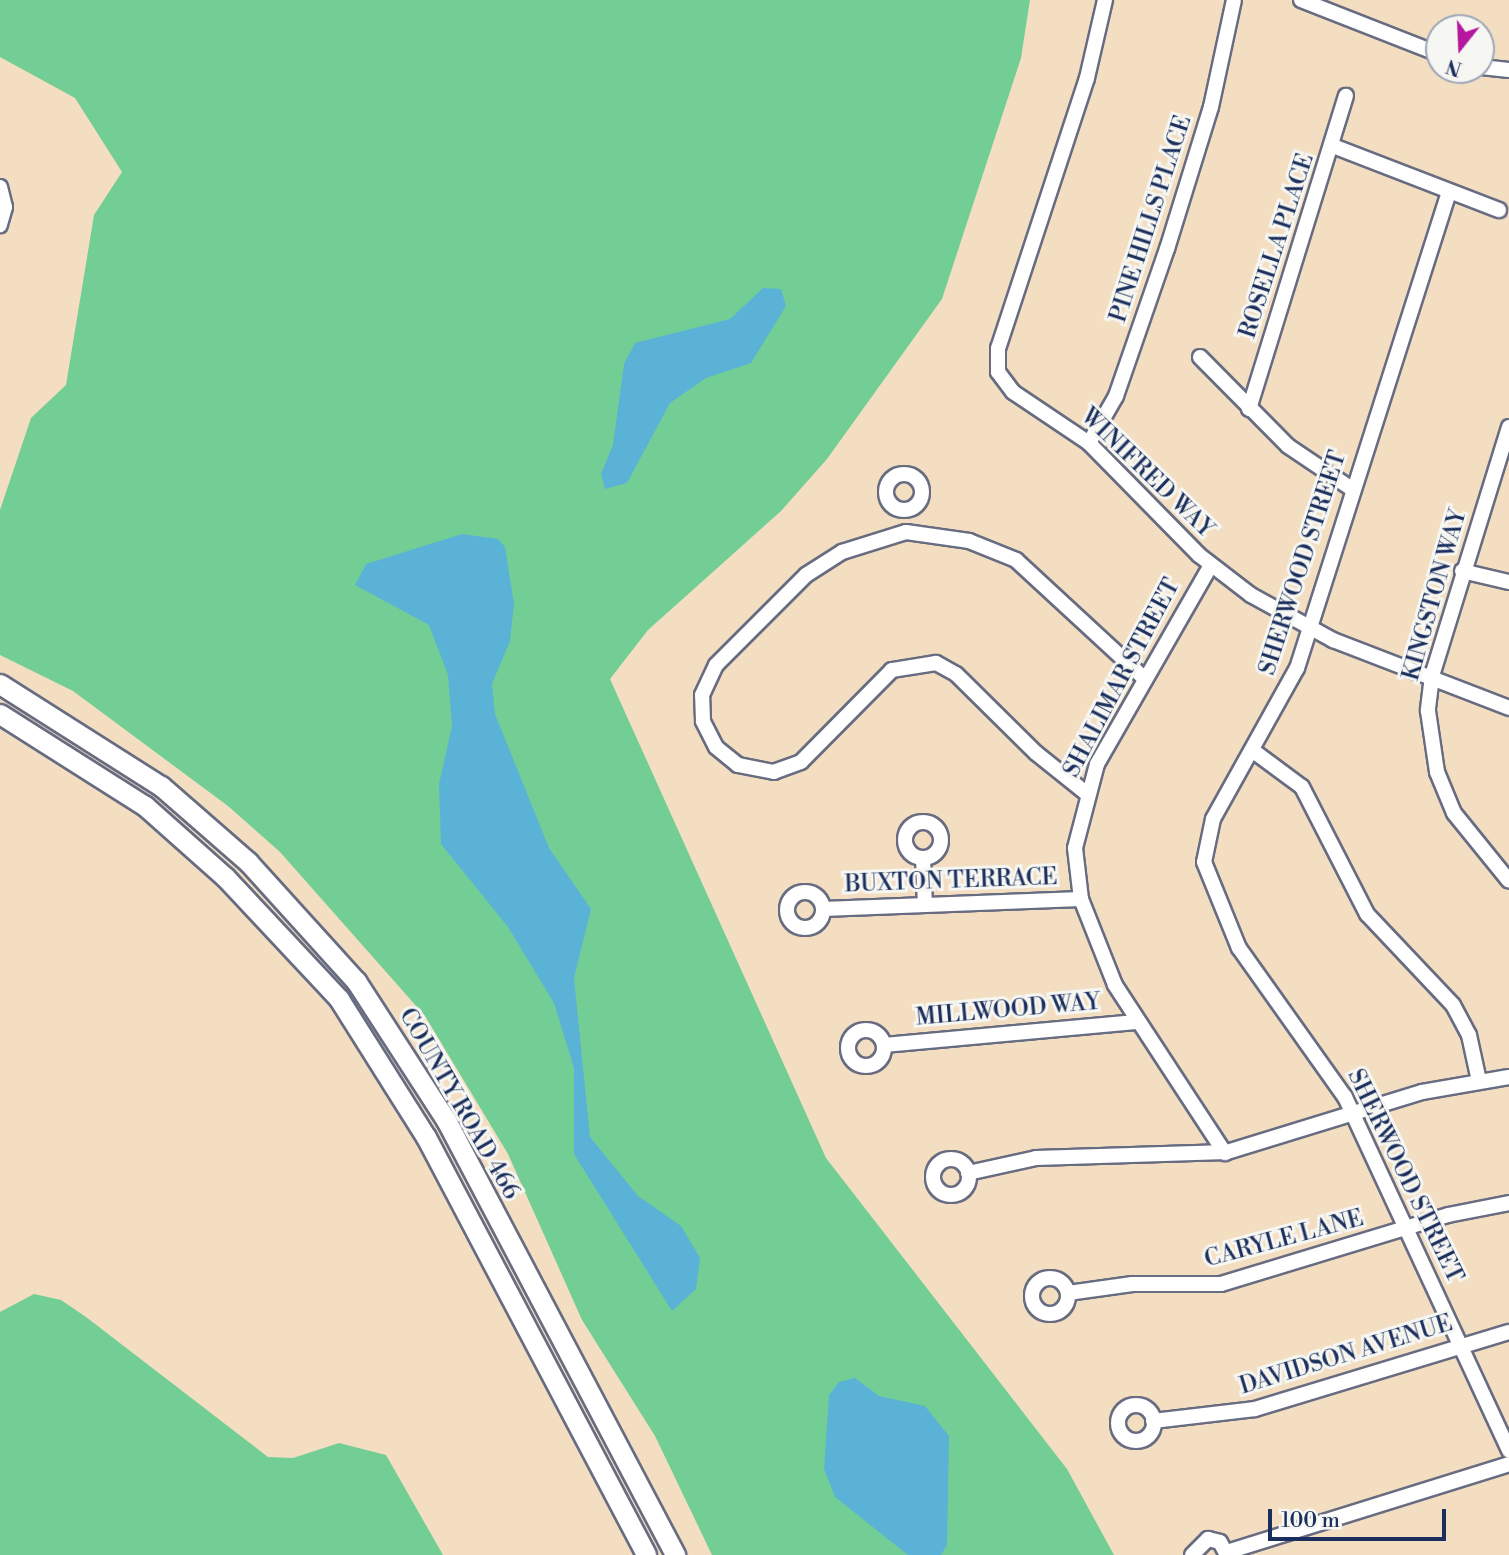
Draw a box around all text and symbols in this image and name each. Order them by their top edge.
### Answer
north arrow [1425,14,1495,84]
text: N [1443,53,1465,81]
street label: PINE HILLS PLACE [1105,112,1197,326]
street label: ROSELLA PLACE [1234,150,1320,342]
street label: WINIFRED WAY [1075,403,1219,543]
street label: SHERWOOD STREET [1254,448,1352,678]
street label: KINGSTON WAY [1397,506,1473,684]
street label: SHALIMAR STREET [1058,574,1186,782]
street label: BUXTON TERRACE [844,863,1058,899]
street label: MILLWOOD WAY [915,988,1101,1032]
street label: COUNTY ROAD 466 [393,1003,525,1205]
street label: SHERWOOD STREET [1341,1065,1469,1287]
street label: CARYLE LANE [1201,1205,1367,1273]
street label: DAVIDSON AVENUE [1236,1309,1456,1401]
scale bar [1271,1496,1450,1540]
text: 100 m [1281,1508,1340,1534]

